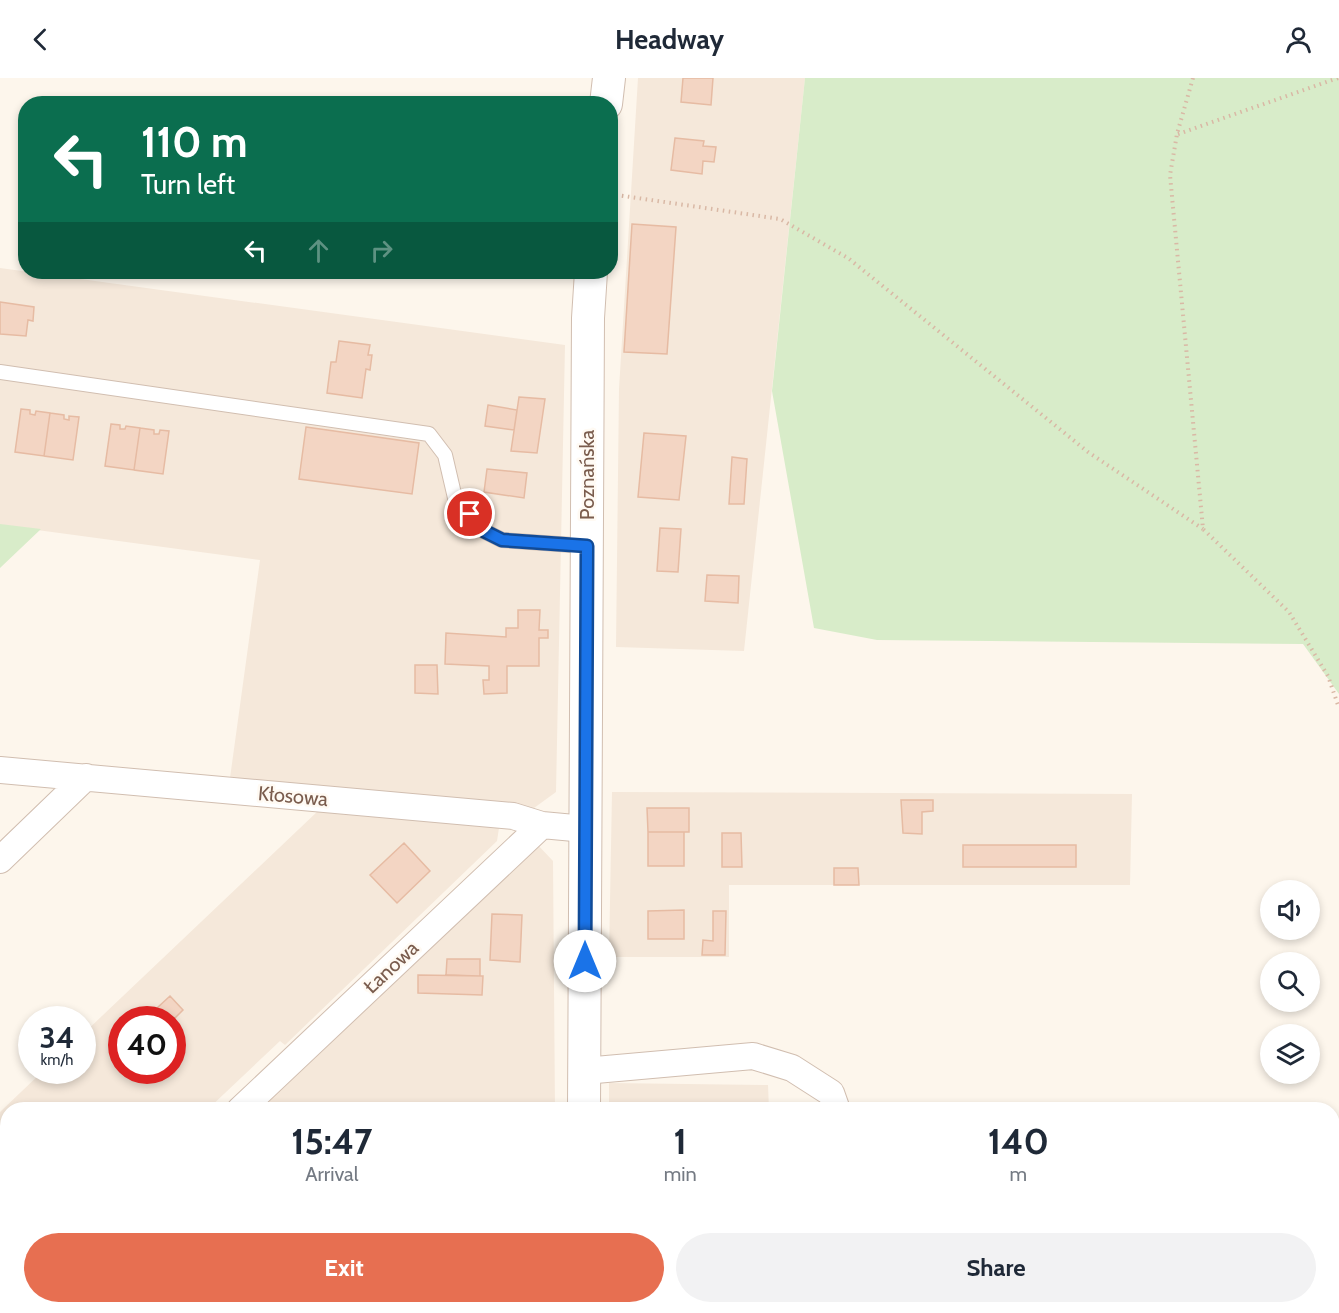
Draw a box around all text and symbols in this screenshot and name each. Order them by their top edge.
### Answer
icon: back [24,23,57,56]
text: Headway [615,23,724,56]
icon: person [1282,23,1315,56]
text: 110 m [141,116,248,168]
icon: left [42,120,120,198]
text: Turn left [141,168,235,201]
icon: left [239,234,272,267]
icon: ahead [302,234,335,267]
icon: right [365,234,398,267]
street label: Poznańska [575,430,599,520]
pin [444,488,495,539]
icon: arrive [453,497,486,530]
street label: Kłosowa [257,781,329,811]
map controls [1260,880,1320,1084]
button: sound [1260,880,1320,940]
position arrow [553,929,617,993]
street label: Łanowa [359,936,424,998]
button: search [1260,952,1320,1012]
speed limit sign: 40 [108,1006,186,1084]
text: 34 [40,1019,74,1056]
button: layers [1260,1024,1320,1084]
text: km/h [41,1051,73,1069]
text: 15:47 [291,1119,372,1163]
text: 1 [673,1119,687,1163]
text: 140 [988,1119,1049,1163]
text: Arrival [305,1162,358,1186]
text: min [664,1162,697,1186]
text: m [1010,1162,1027,1186]
button: Exit [24,1233,664,1302]
button: Share [676,1233,1316,1302]

